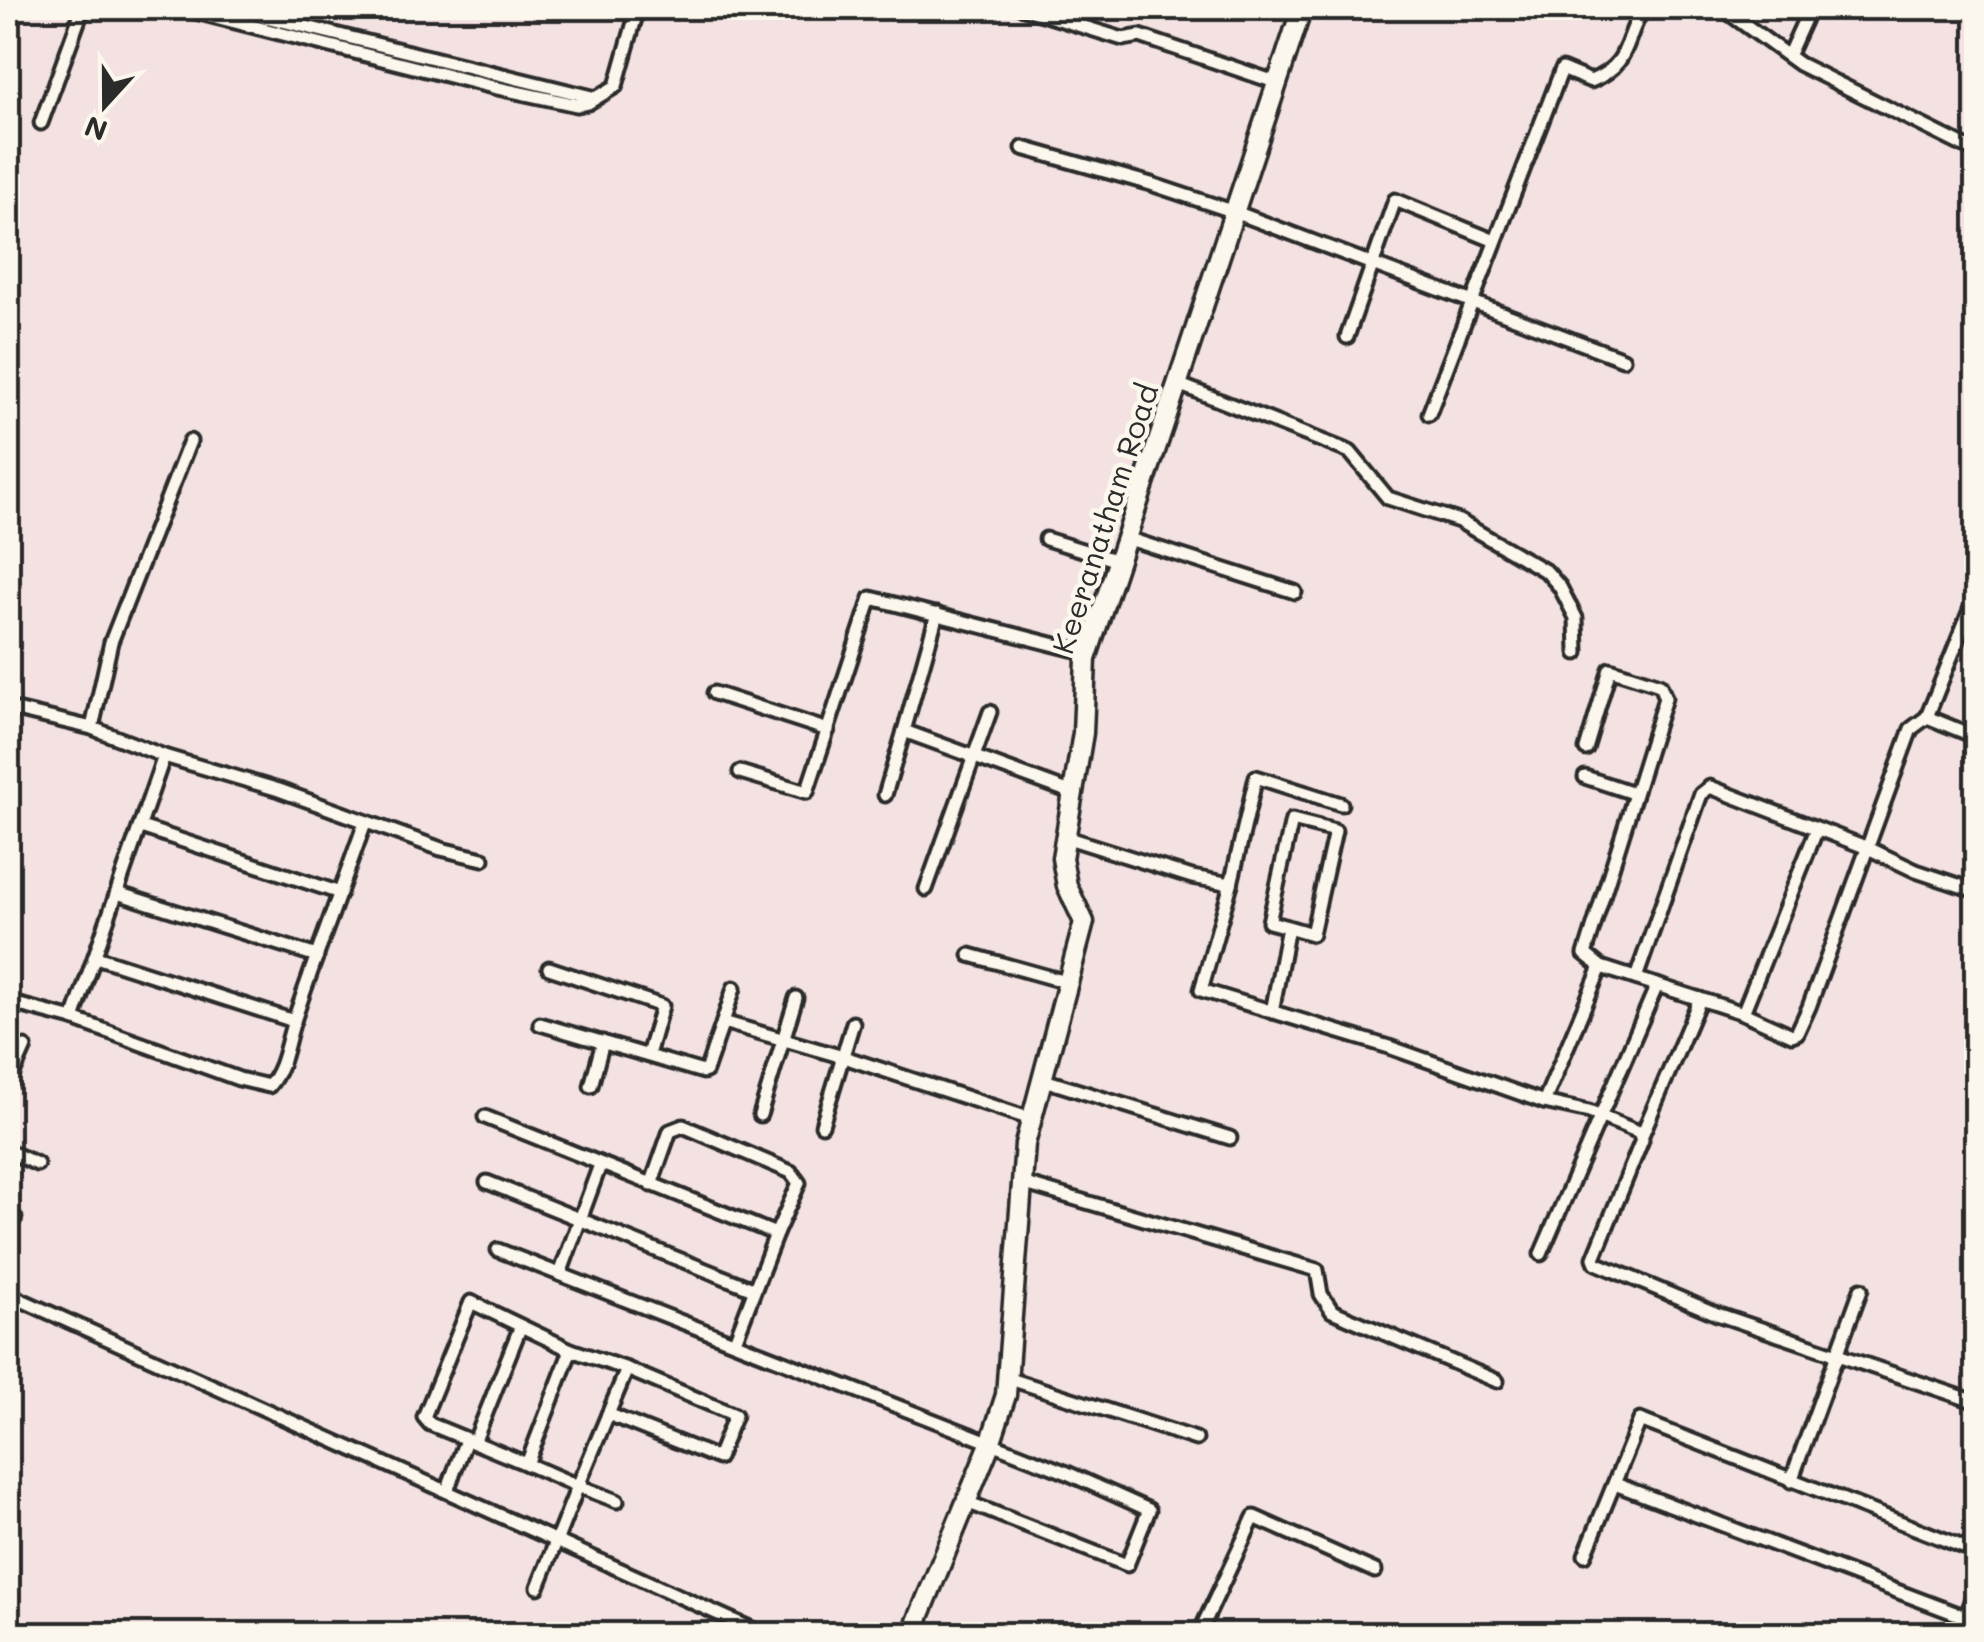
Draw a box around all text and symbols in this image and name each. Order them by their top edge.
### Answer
north arrow [55,55,155,155]
text: N [79,109,112,150]
street label: Keeranatham Road [1042,378,1167,658]

